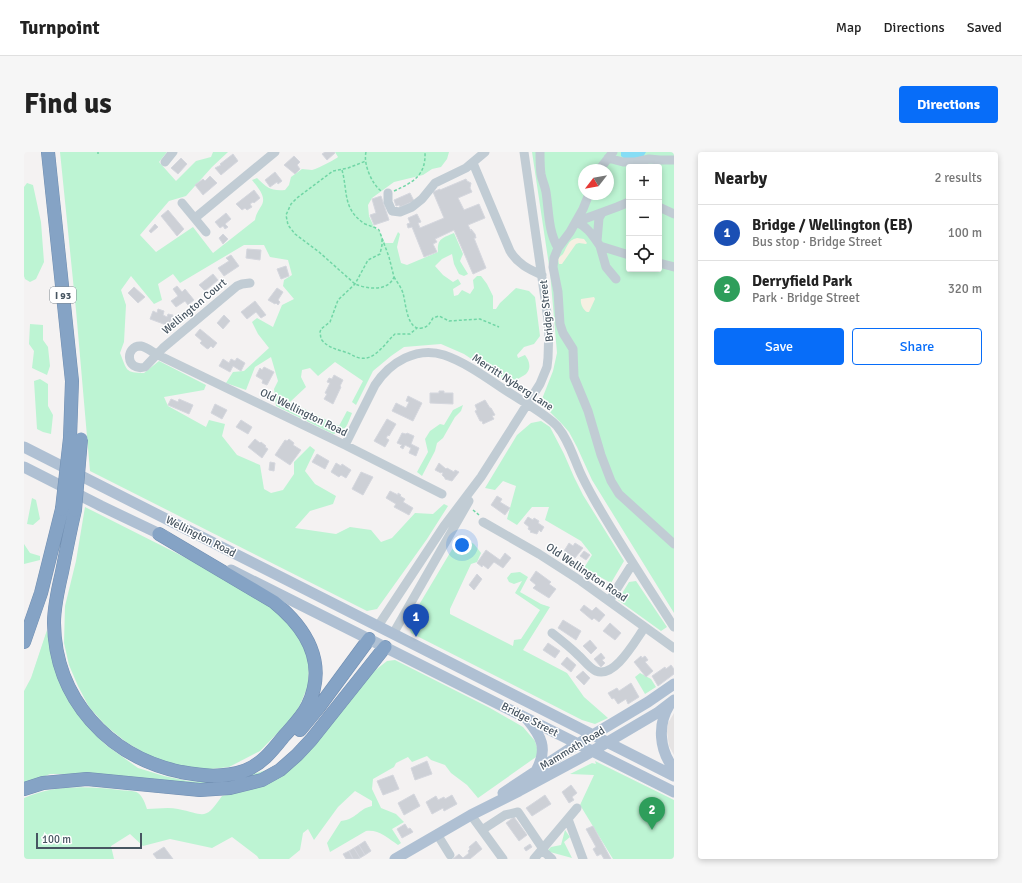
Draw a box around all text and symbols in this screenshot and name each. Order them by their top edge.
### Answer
text: Turnpoint [20,16,100,40]
text: Map [836,19,862,36]
text: Directions [884,19,945,36]
text: Saved [967,19,1002,36]
button: Directions [899,86,998,123]
text: Find us [24,87,112,121]
north arrow [578,164,614,200]
map controls [626,164,662,272]
button: + [626,164,662,200]
text: Nearby [714,168,767,189]
text: 2 results [934,170,982,186]
button: − [626,200,662,236]
text: Bridge / Wellington (EB) [752,216,913,234]
text: 1 [723,225,731,241]
text: 100 m [948,225,982,241]
text: Bus stop · Bridge Street [752,234,882,250]
button: locate [626,236,662,272]
text: Derryfield Park [752,272,852,290]
street label: Wellington Court [160,276,229,337]
street label: Bridge Street [537,279,556,342]
text: 2 [723,281,731,297]
text: 320 m [948,281,982,297]
road number: I 93 [50,287,76,303]
text: Park · Bridge Street [752,290,860,306]
button: Save [714,328,844,365]
button: Share [852,328,982,365]
street label: Merritt Nyberg Lane [470,351,556,414]
street label: Old Wellington Road [258,386,350,439]
street label: Wellington Road [164,513,238,560]
your location [452,535,472,555]
street label: Old Wellington Road [543,540,630,605]
pin: 1 [403,604,429,637]
street label: Bridge Street [499,700,560,739]
street label: Mammoth Road [537,724,607,773]
pin: 2 [639,797,665,830]
scale bar [36,831,142,850]
text: 100 m [42,833,71,846]

